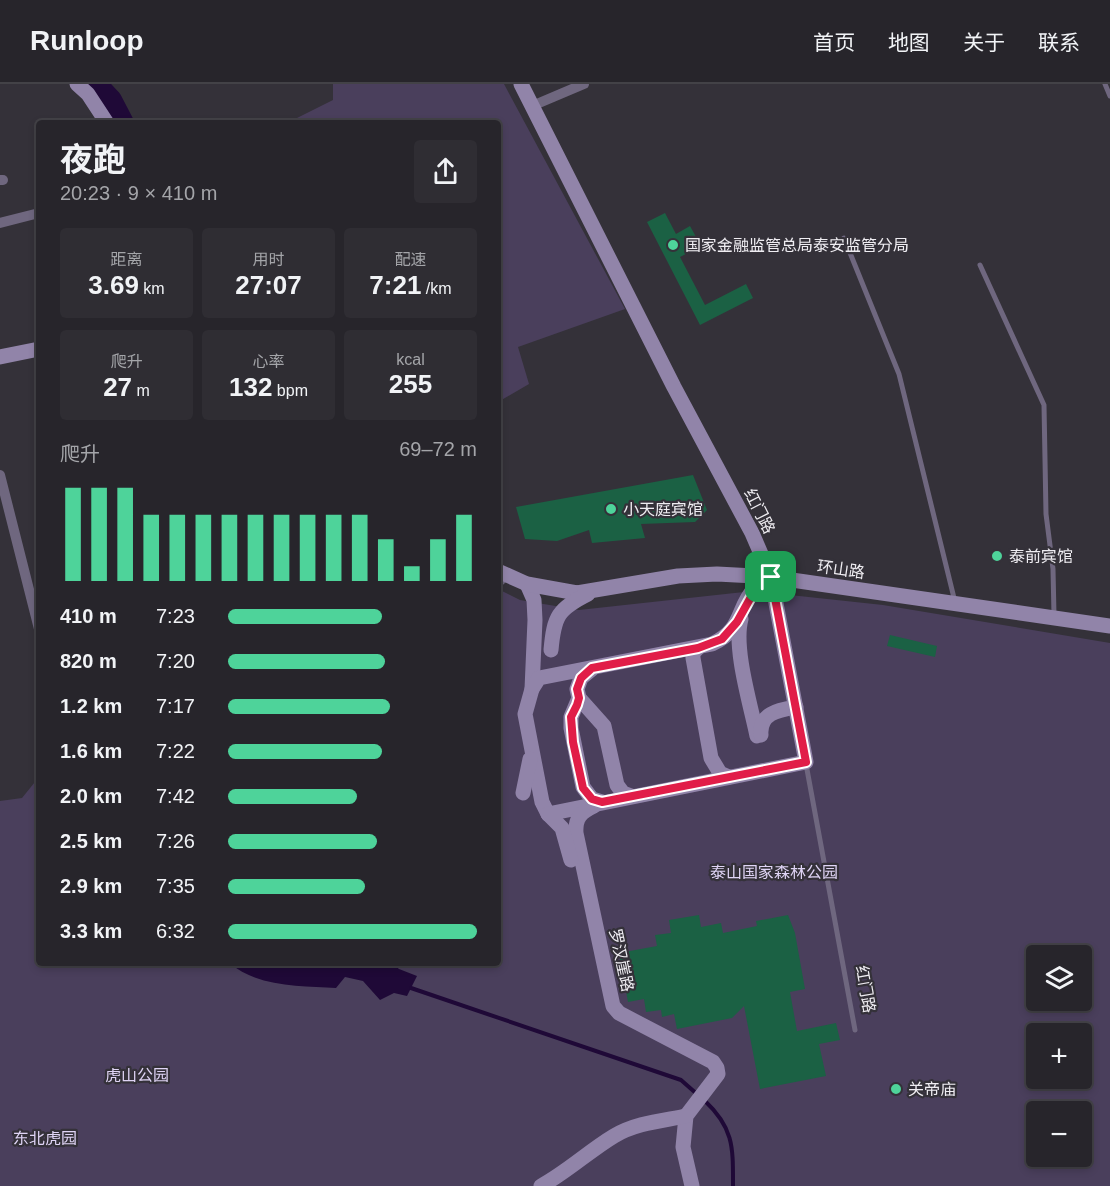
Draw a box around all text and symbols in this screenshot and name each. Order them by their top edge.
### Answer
text: Runloop [30,25,144,56]
text: 首页 [813,31,855,54]
text: 地图 [888,31,930,54]
text: 关于 [963,31,1005,54]
text: 联系 [1038,31,1080,54]
button: share [414,140,477,203]
text: 夜跑 [60,141,126,178]
text: 20:23 · 9 × 410 m [60,182,217,204]
place label: 国家金融监管总局泰安监管分局 [685,237,909,254]
marker: 国家金融监管总局泰安监管分局 [666,238,680,252]
text: 距离 [110,251,143,268]
text: 用时 [252,251,285,268]
text: 配速 [394,251,427,268]
text: 3.69 [88,270,139,300]
text: 27:07 [235,270,302,300]
text: 7:21 [369,270,421,300]
text: km [139,280,165,297]
text: /km [421,280,452,297]
text: kcal [396,351,425,368]
text: 爬升 [110,353,143,370]
text: 心率 [252,353,285,370]
text: 255 [389,369,432,399]
text: 27 [103,372,132,402]
text: 132 [229,372,272,402]
text: m [132,382,150,399]
text: bpm [272,382,308,399]
text: 69–72 m [399,438,477,460]
text: 爬升 [60,443,100,465]
street label: 红门路 [741,486,778,536]
place label: 小天庭宾馆 [623,501,703,518]
marker: 小天庭宾馆 [604,502,618,516]
place label: 泰前宾馆 [1009,548,1073,565]
marker: 泰前宾馆 [990,549,1004,563]
pin [745,551,796,602]
street label: 环山路 [816,558,866,581]
icon: arrive [754,560,787,593]
text: 410 m [60,605,117,627]
text: 7:23 [156,605,195,627]
text: 820 m [60,650,117,672]
text: 7:20 [156,650,195,672]
text: 1.2 km [60,695,122,717]
text: 7:17 [156,695,195,717]
text: 1.6 km [60,740,122,762]
text: 7:22 [156,740,195,762]
text: 2.0 km [60,785,122,807]
text: 7:42 [156,785,195,807]
text: 2.5 km [60,830,122,852]
text: 7:26 [156,830,195,852]
park label: 泰山国家森林公园 [710,864,838,881]
text: 2.9 km [60,875,122,897]
text: 7:35 [156,875,195,897]
text: 3.3 km [60,920,122,942]
text: 6:32 [156,920,195,942]
street label: 罗汉崖路 [607,927,636,993]
map controls [1026,945,1092,1167]
button: layers [1026,945,1092,1011]
street label: 红门路 [853,964,878,1014]
button: + [1026,1023,1092,1089]
park label: 虎山公园 [105,1067,169,1084]
place label: 关帝庙 [908,1081,956,1098]
marker: 关帝庙 [889,1082,903,1096]
button: − [1026,1101,1092,1167]
park label: 东北虎园 [13,1130,77,1147]

